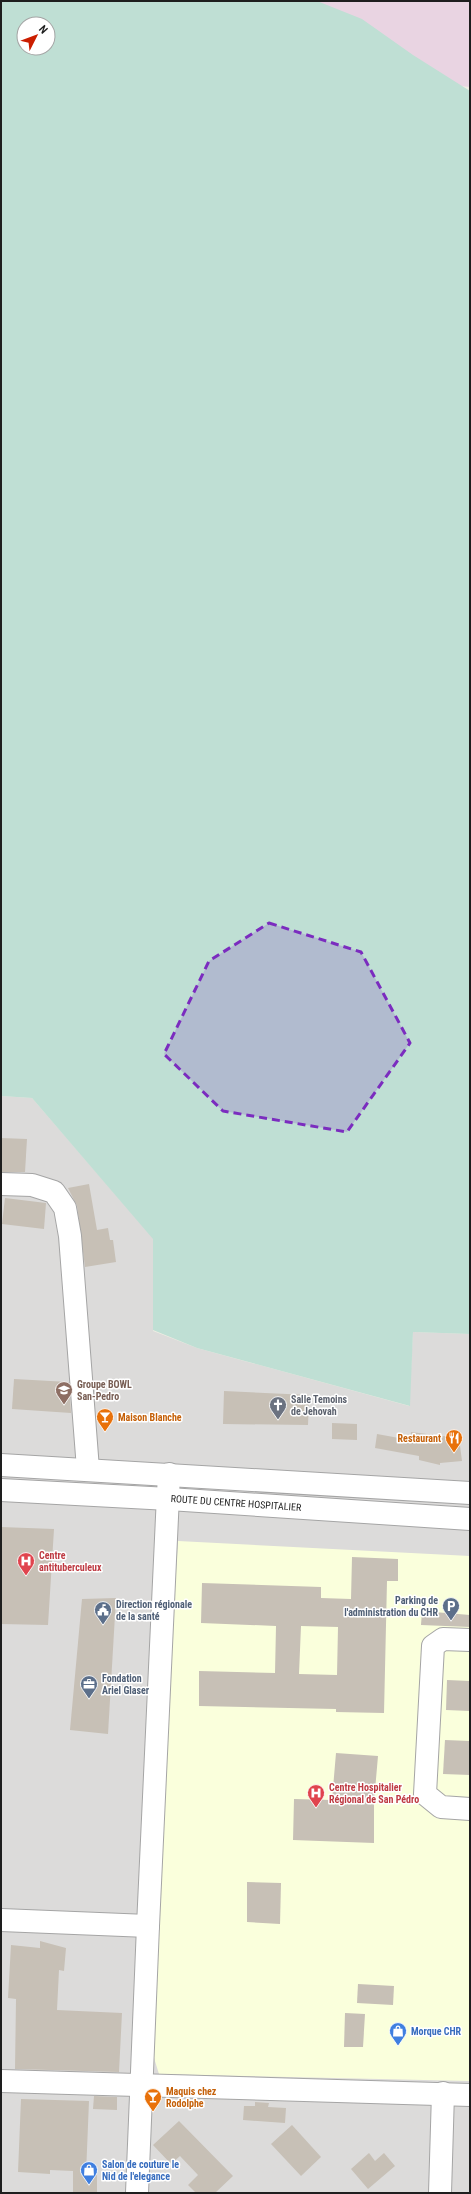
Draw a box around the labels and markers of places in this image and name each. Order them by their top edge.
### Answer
place label: Groupe BOWL San-Pedro [77,1379,132,1402]
school or university icon: Groupe BOWL San-Pedro [54,1380,74,1405]
place label: Salle Temoins de Jehovah [291,1394,348,1417]
church icon: Salle Temoins de Jehovah [268,1395,288,1420]
bar icon: Maison Blanche [95,1407,115,1432]
place label: Maison Blanche [118,1412,182,1423]
restaurant icon: Restaurant [444,1428,464,1453]
place label: Restaurant [398,1433,441,1444]
place label: Centre antituberculeux [39,1550,102,1573]
hospital icon: Centre antituberculeux [16,1551,36,1576]
place label: Parking de l'administration du CHR [344,1595,438,1618]
parking icon: Parking de l'administration du CHR [441,1596,461,1621]
place label: Direction régionale de la santé [116,1599,192,1622]
public building icon: Direction régionale de la santé [93,1600,113,1625]
place label: Fondation Ariel Glaser [102,1673,150,1696]
office icon: Fondation Ariel Glaser [79,1674,99,1699]
place label: Centre Hospitalier Régional de San Pédro [329,1782,419,1805]
hospital icon: Centre Hospitalier Régional de San Pédro [306,1783,326,1808]
shop icon: Morque CHR [388,2021,408,2046]
place label: Morque CHR [411,2026,462,2037]
place label: Maquis chez Rodolphe [166,2086,217,2109]
bar icon: Maquis chez Rodolphe [143,2087,163,2112]
place label: Salon de couture le Nid de l'elegance [102,2159,179,2182]
shop icon: Salon de couture le Nid de l'elegance [79,2160,99,2185]

